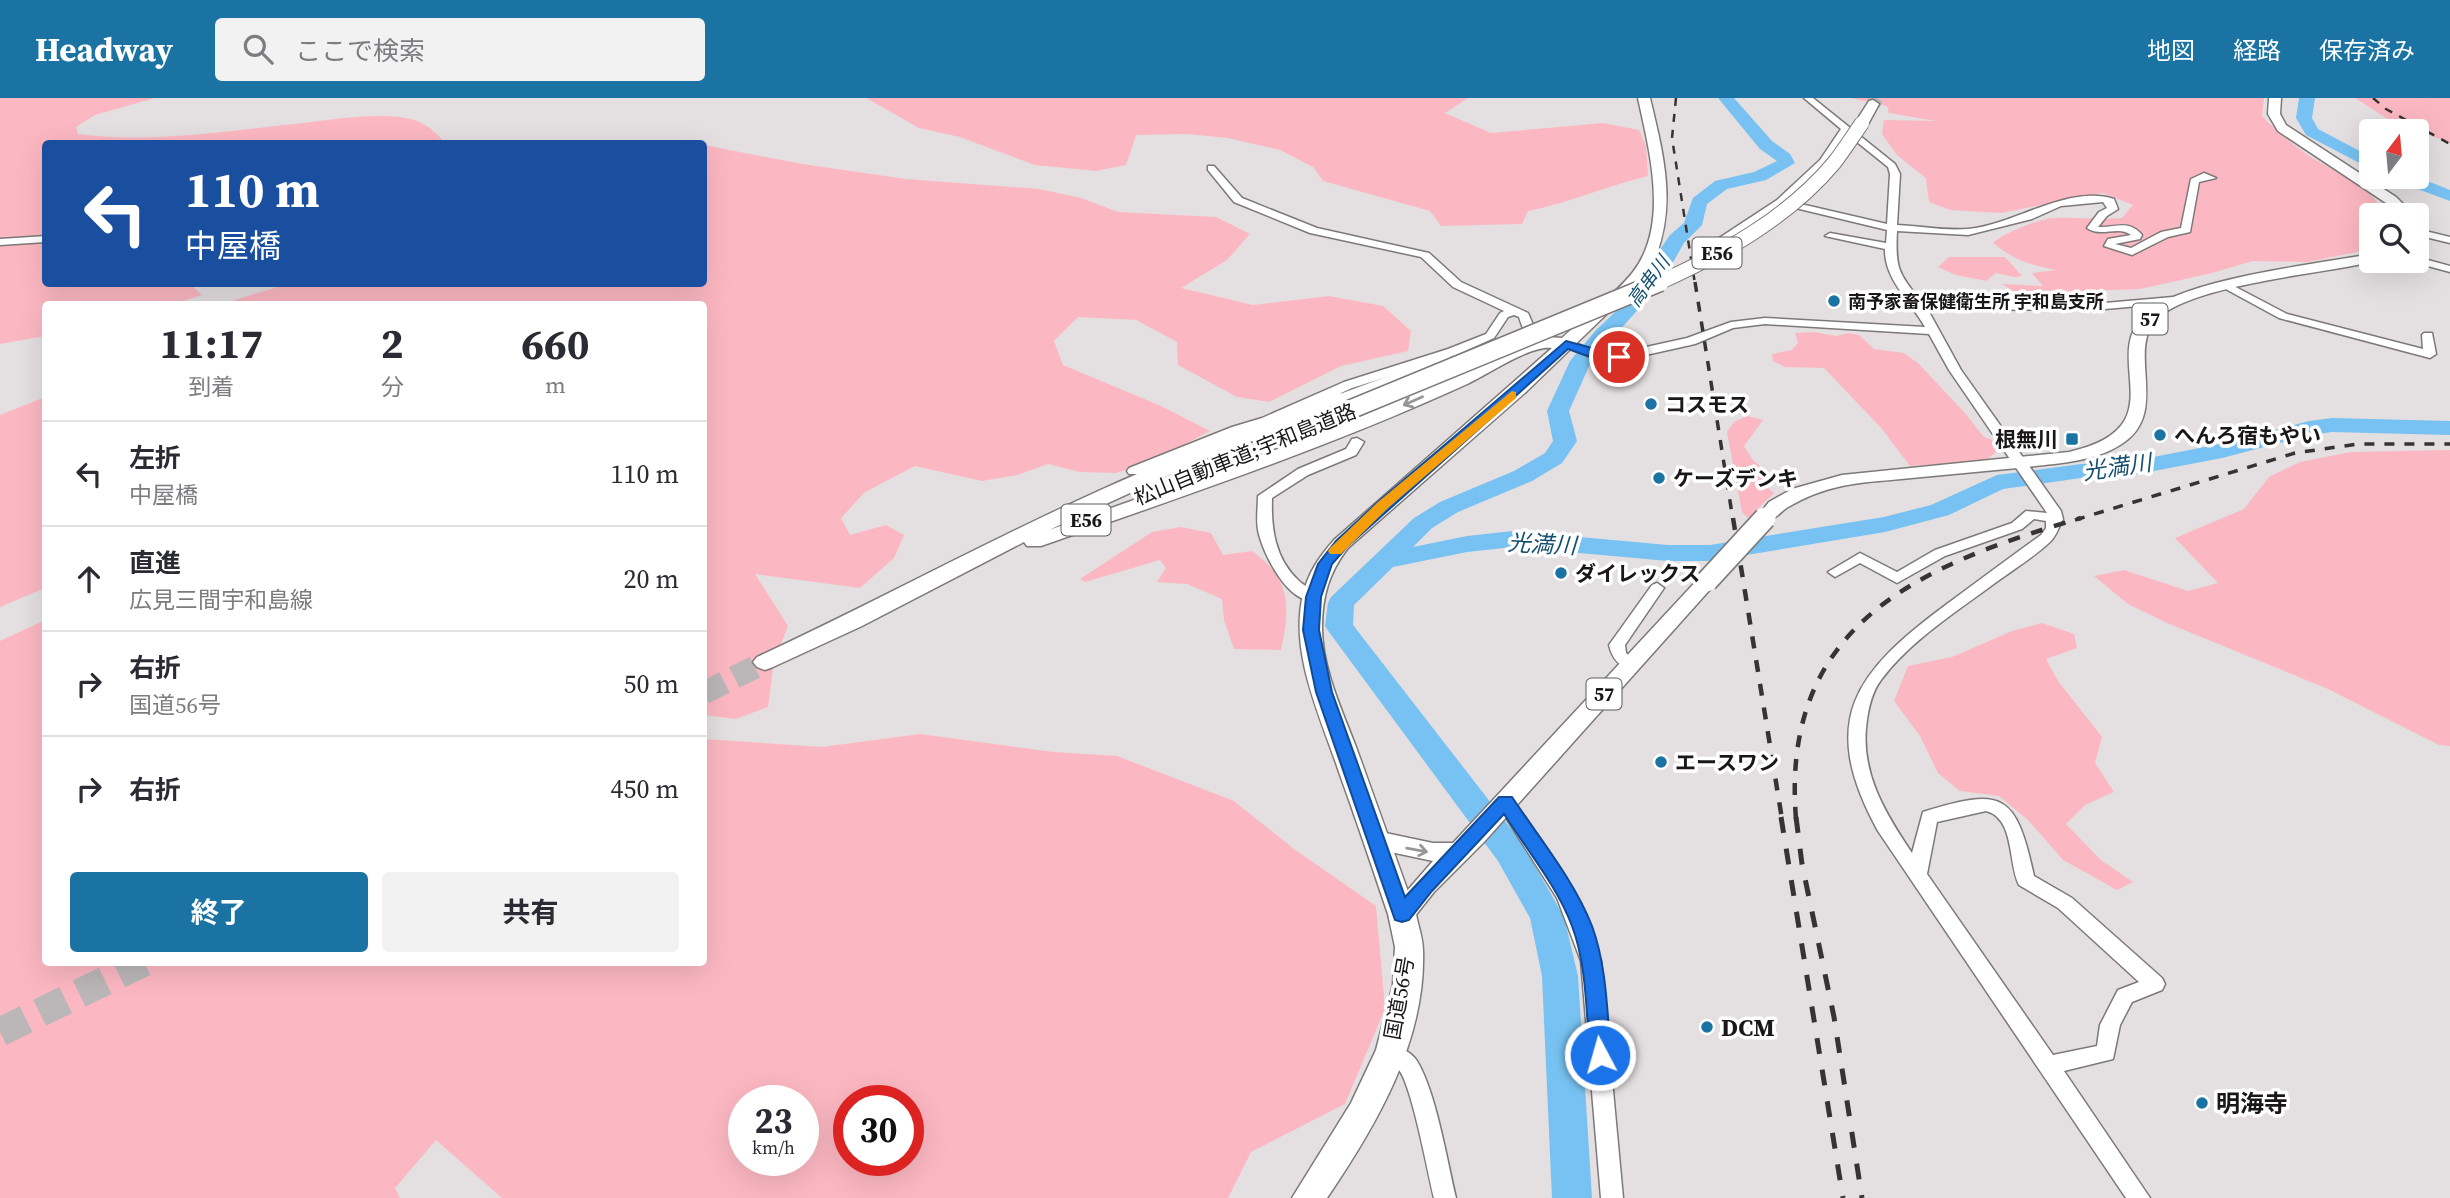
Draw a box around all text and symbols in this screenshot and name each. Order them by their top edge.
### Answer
search box [215,18,705,81]
text: Headway [35,27,173,72]
icon: search [239,30,277,68]
text: ここで検索 [295,33,425,69]
text: 地図 [2147,34,2195,67]
text: 経路 [2233,34,2281,67]
text: 保存済み [2319,34,2415,67]
north arrow [2359,119,2429,189]
map controls [2359,119,2429,273]
text: 110 m [185,156,320,223]
icon: left [70,168,161,259]
button: search [2359,203,2429,273]
text: 中屋橋 [185,224,281,268]
road number: E56 [1692,238,1742,268]
water label: 高串川 [1621,249,1676,312]
place label: 南予家畜保健衛生所 宇和島支所 [1848,289,2104,314]
marker: 南予家畜保健衛生所 宇和島支所 [1826,293,1842,309]
road number: 57 [2132,304,2168,334]
text: 11:17 [160,314,263,372]
text: 2 [381,314,404,372]
text: 660 [521,315,589,373]
pin [1589,327,1649,387]
icon: arrive [1600,338,1638,376]
text: m [545,369,566,401]
text: 到着 [188,371,234,403]
text: 分 [381,371,404,403]
place label: コスモス [1665,390,1749,419]
one-way arrow [1403,395,1424,408]
street label: 松山自動車道;宇和島道路 [1130,396,1360,512]
marker: コスモス [1643,396,1659,412]
place label: へんろ宿もやい [2174,421,2321,450]
place label: 根無川 [1995,425,2058,454]
marker: へんろ宿もやい [2152,427,2168,443]
marker: 根無川 [2064,431,2080,447]
text: 左折 [129,440,181,476]
water label: 光満川 [2081,446,2156,488]
icon: left [70,455,108,493]
text: 110 m [611,456,679,492]
place label: ケーズデンキ [1673,464,1798,493]
marker: ケーズデンキ [1651,470,1667,486]
text: 中屋橋 [129,479,198,511]
road number: E56 [1062,504,1110,536]
water label: 光満川 [1507,526,1580,562]
text: 直進 [129,545,181,581]
place label: ダイレックス [1575,559,1700,588]
icon: ahead [70,560,108,598]
text: 20 m [624,561,679,597]
marker: ダイレックス [1553,565,1569,581]
text: 広見三間宇和島線 [129,584,313,616]
text: 右折 [129,650,181,686]
icon: right [70,665,108,703]
text: 50 m [624,666,679,702]
road number: 57 [1586,678,1622,709]
text: 国道56号 [129,689,221,721]
place label: エースワン [1675,748,1779,777]
marker: エースワン [1653,754,1669,770]
icon: right [70,770,108,808]
text: 450 m [611,771,679,807]
text: 右折 [129,772,181,808]
one-way arrow [1405,844,1428,857]
button: 終了 [70,872,368,952]
button: 共有 [382,872,679,952]
street label: 国道56号 [1377,954,1421,1042]
place label: DCM [1721,1011,1775,1044]
position arrow [1563,1018,1637,1092]
marker: DCM [1699,1019,1715,1035]
speed limit sign: 30 [833,1085,924,1176]
place label: 明海寺 [2216,1087,2288,1120]
marker: 明海寺 [2194,1095,2210,1111]
text: 23 [755,1097,792,1145]
text: km/h [752,1135,795,1160]

